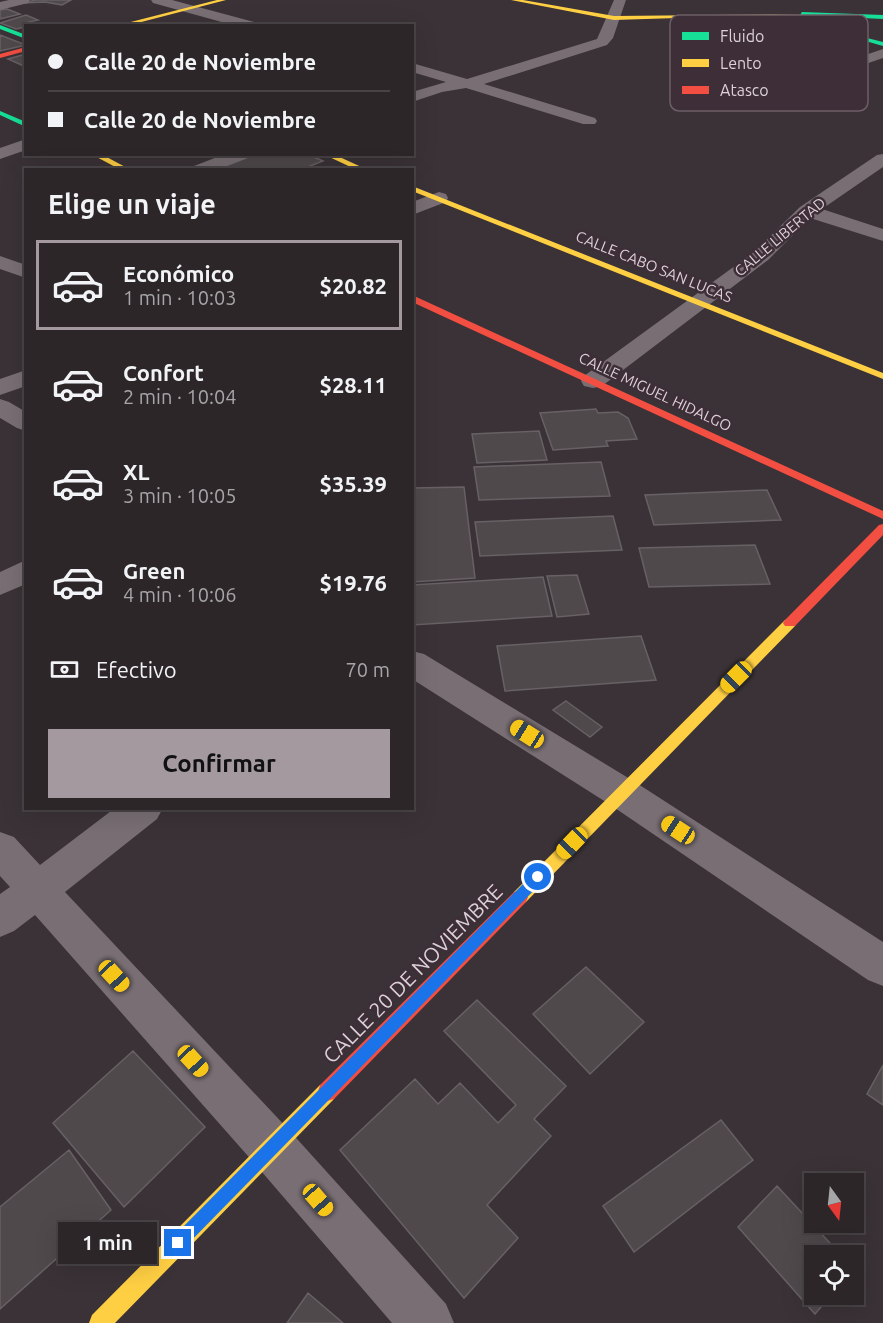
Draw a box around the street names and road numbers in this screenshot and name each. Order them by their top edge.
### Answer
street label: CALLE LIBERTAD [731,194,828,279]
street label: CALLE CABO SAN LUCAS [573,227,735,306]
street label: CALLE MIGUEL HIDALGO [576,349,734,434]
street label: CALLE 20 DE NOVIEMBRE [318,879,507,1068]

